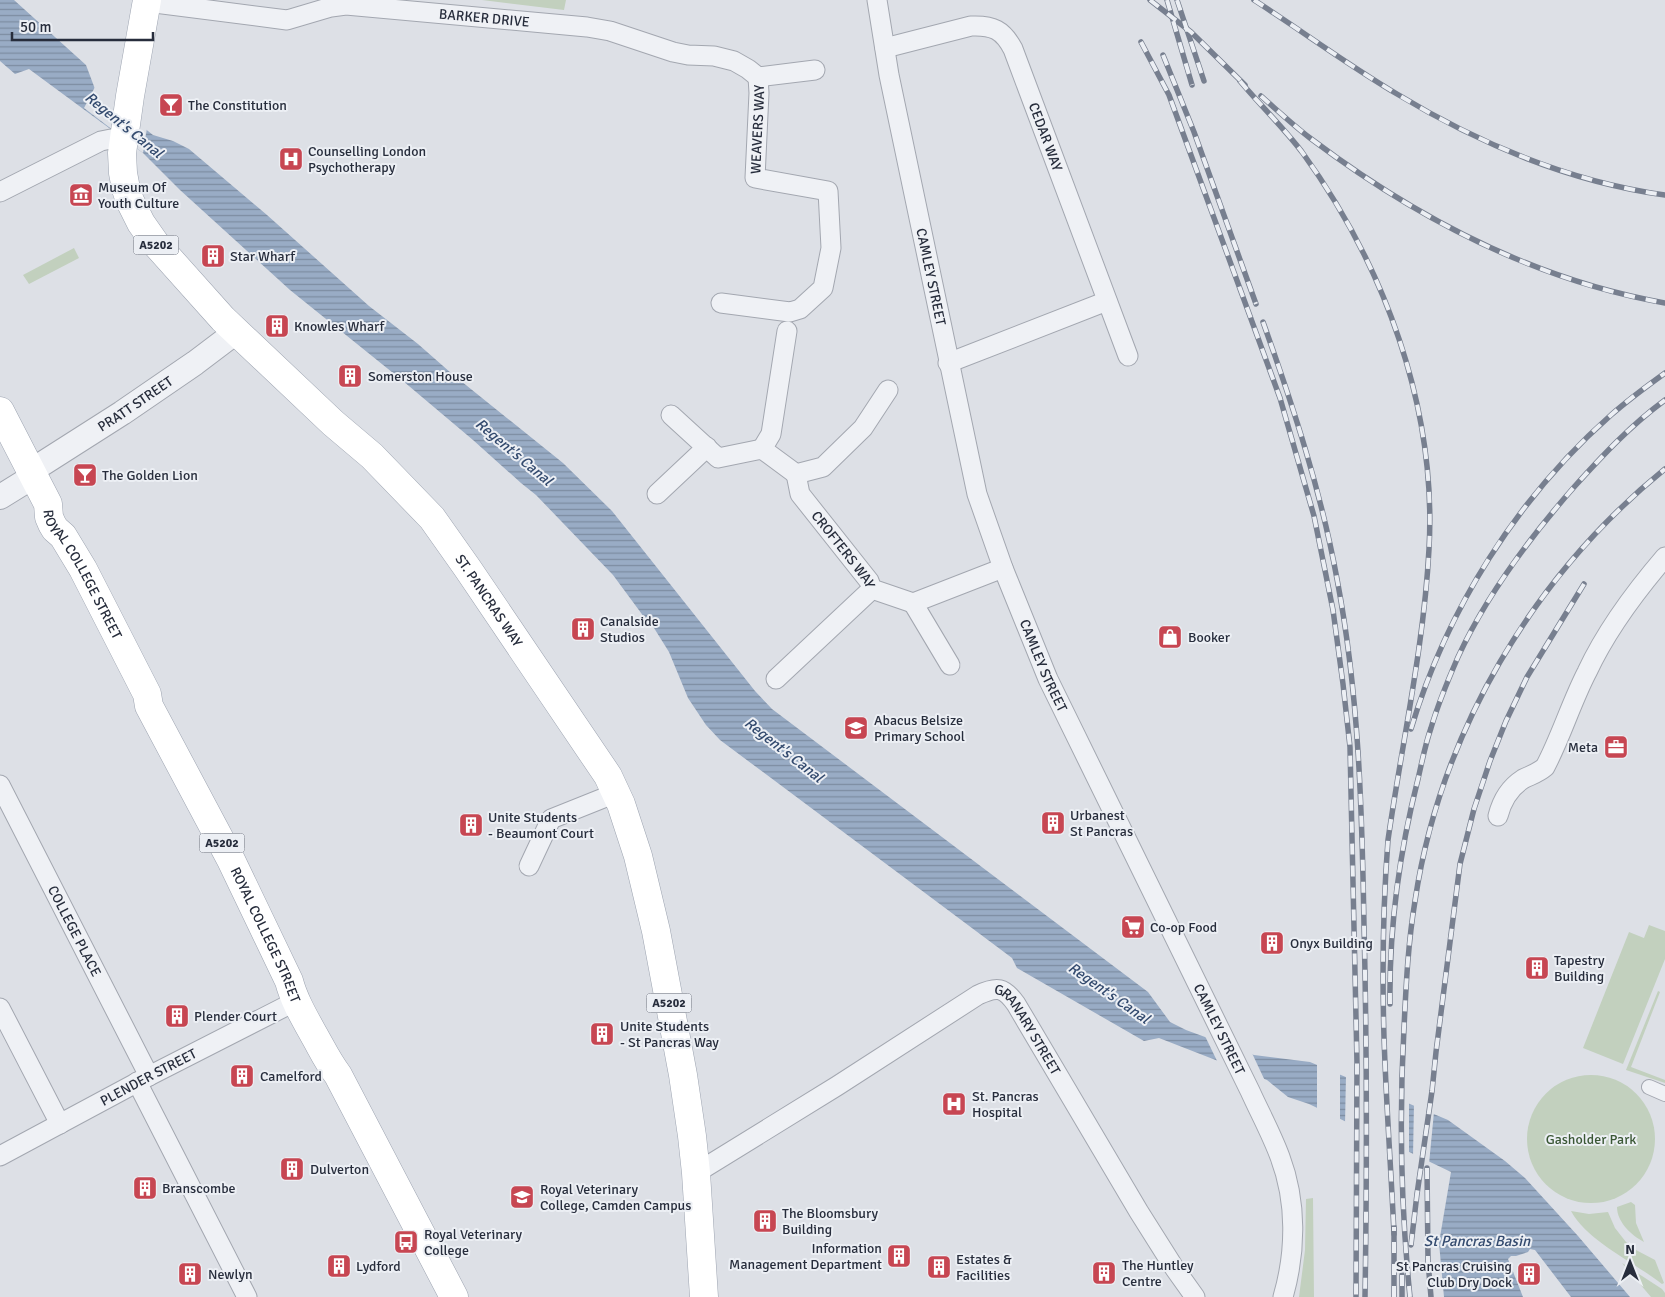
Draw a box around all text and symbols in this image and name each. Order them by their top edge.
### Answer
street label: BARKER DRIVE [438,5,530,30]
scale bar [12,10,154,42]
text: 50 m [20,18,51,36]
street label: WEAVERS WAY [747,84,768,174]
water label: Regent's Canal [81,88,168,163]
bar icon: The Constitution [158,92,184,118]
place label: The Constitution [188,97,287,114]
street label: CEDAR WAY [1025,100,1066,173]
place label: Counselling London Psychotherapy [308,143,426,176]
hospital icon: Counselling London Psychotherapy [278,146,304,172]
place label: Museum Of Youth Culture [98,179,179,212]
museum icon: Museum Of Youth Culture [68,182,94,208]
street label: CAMLEY STREET [913,226,950,327]
road number: A5202 [134,236,178,254]
building icon: Star Wharf [200,243,226,269]
place label: Star Wharf [230,248,296,265]
building icon: Knowles Wharf [264,313,290,339]
place label: Knowles Wharf [294,318,386,335]
building icon: Somerston House [337,363,363,389]
place label: Somerston House [368,368,473,385]
street label: PRATT STREET [94,372,176,435]
water label: Regent's Canal [472,415,557,490]
bar icon: The Golden Lion [72,462,98,488]
place label: The Golden Lion [102,467,198,484]
street label: CROFTERS WAY [808,507,879,590]
street label: ROYAL COLLEGE STREET [40,509,126,642]
street label: ST. PANCRAS WAY [452,551,526,650]
place label: Canalside Studios [600,613,659,646]
building icon: Canalside Studios [570,616,596,642]
street label: CAMLEY STREET [1016,617,1071,714]
shop icon: Booker [1157,624,1183,650]
place label: Booker [1188,629,1231,646]
place label: Abacus Belsize Primary School [874,712,965,745]
water label: Regent's Canal [741,714,828,787]
school or university icon: Abacus Belsize Primary School [843,715,869,741]
office icon: Meta [1603,734,1629,760]
place label: Meta [1568,739,1598,756]
place label: Urbanest St Pancras [1070,807,1133,840]
place label: Unite Students - Beaumont Court [488,809,594,842]
building icon: Urbanest St Pancras [1040,810,1066,836]
building icon: Unite Students - Beaumont Court [458,812,484,838]
road number: A5202 [200,834,244,852]
street label: ROYAL COLLEGE STREET [227,864,304,1005]
street label: COLLEGE PLACE [44,883,105,979]
supermarket icon: Co-op Food [1120,914,1146,940]
place label: Co-op Food [1150,919,1217,936]
building icon: Onyx Building [1259,930,1285,956]
place label: Onyx Building [1290,935,1373,952]
place label: Tapestry Building [1554,952,1605,985]
building icon: Tapestry Building [1524,955,1550,981]
water label: Regent's Canal [1065,958,1154,1028]
street label: GRANARY STREET [993,980,1064,1078]
street label: CAMLEY STREET [1190,981,1249,1077]
road number: A5202 [646,994,692,1012]
building icon: Plender Court [164,1003,190,1029]
place label: Plender Court [194,1008,277,1025]
place label: Unite Students - St Pancras Way [620,1018,719,1051]
building icon: Unite Students - St Pancras Way [589,1021,615,1047]
street label: PLENDER STREET [97,1045,199,1109]
building icon: Camelford [229,1063,255,1089]
place label: Camelford [260,1068,322,1085]
place label: St. Pancras Hospital [972,1088,1039,1121]
hospital icon: St. Pancras Hospital [941,1091,967,1117]
park label: Gasholder Park [1546,1131,1636,1148]
building icon: Dulverton [279,1156,305,1182]
place label: Dulverton [310,1161,369,1178]
building icon: Branscombe [132,1175,158,1201]
place label: Branscombe [162,1180,236,1197]
place label: Royal Veterinary College, Camden Campus [540,1181,691,1214]
school or university icon: Royal Veterinary College, Camden Campus [509,1184,535,1210]
place label: The Bloomsbury Building [782,1205,878,1238]
building icon: The Bloomsbury Building [752,1208,778,1234]
place label: Royal Veterinary College [424,1226,522,1259]
bus stop icon: Royal Veterinary College [393,1229,419,1255]
water label: St Pancras Basin [1424,1232,1531,1250]
north arrow [1605,1237,1655,1287]
place label: Information Management Department [729,1240,882,1273]
text: N [1625,1241,1635,1258]
building icon: Information Management Department [886,1243,912,1269]
place label: Estates & Facilities [956,1251,1012,1284]
building icon: Lydford [326,1253,352,1279]
building icon: Estates & Facilities [926,1254,952,1280]
place label: The Huntley Centre [1122,1257,1194,1290]
place label: Lydford [356,1258,401,1275]
place label: St Pancras Cruising Club Dry Dock [1396,1258,1512,1291]
building icon: The Huntley Centre [1091,1260,1117,1286]
building icon: Newlyn [177,1261,203,1287]
building icon: St Pancras Cruising Club Dry Dock [1516,1261,1542,1287]
place label: Newlyn [208,1266,253,1283]

